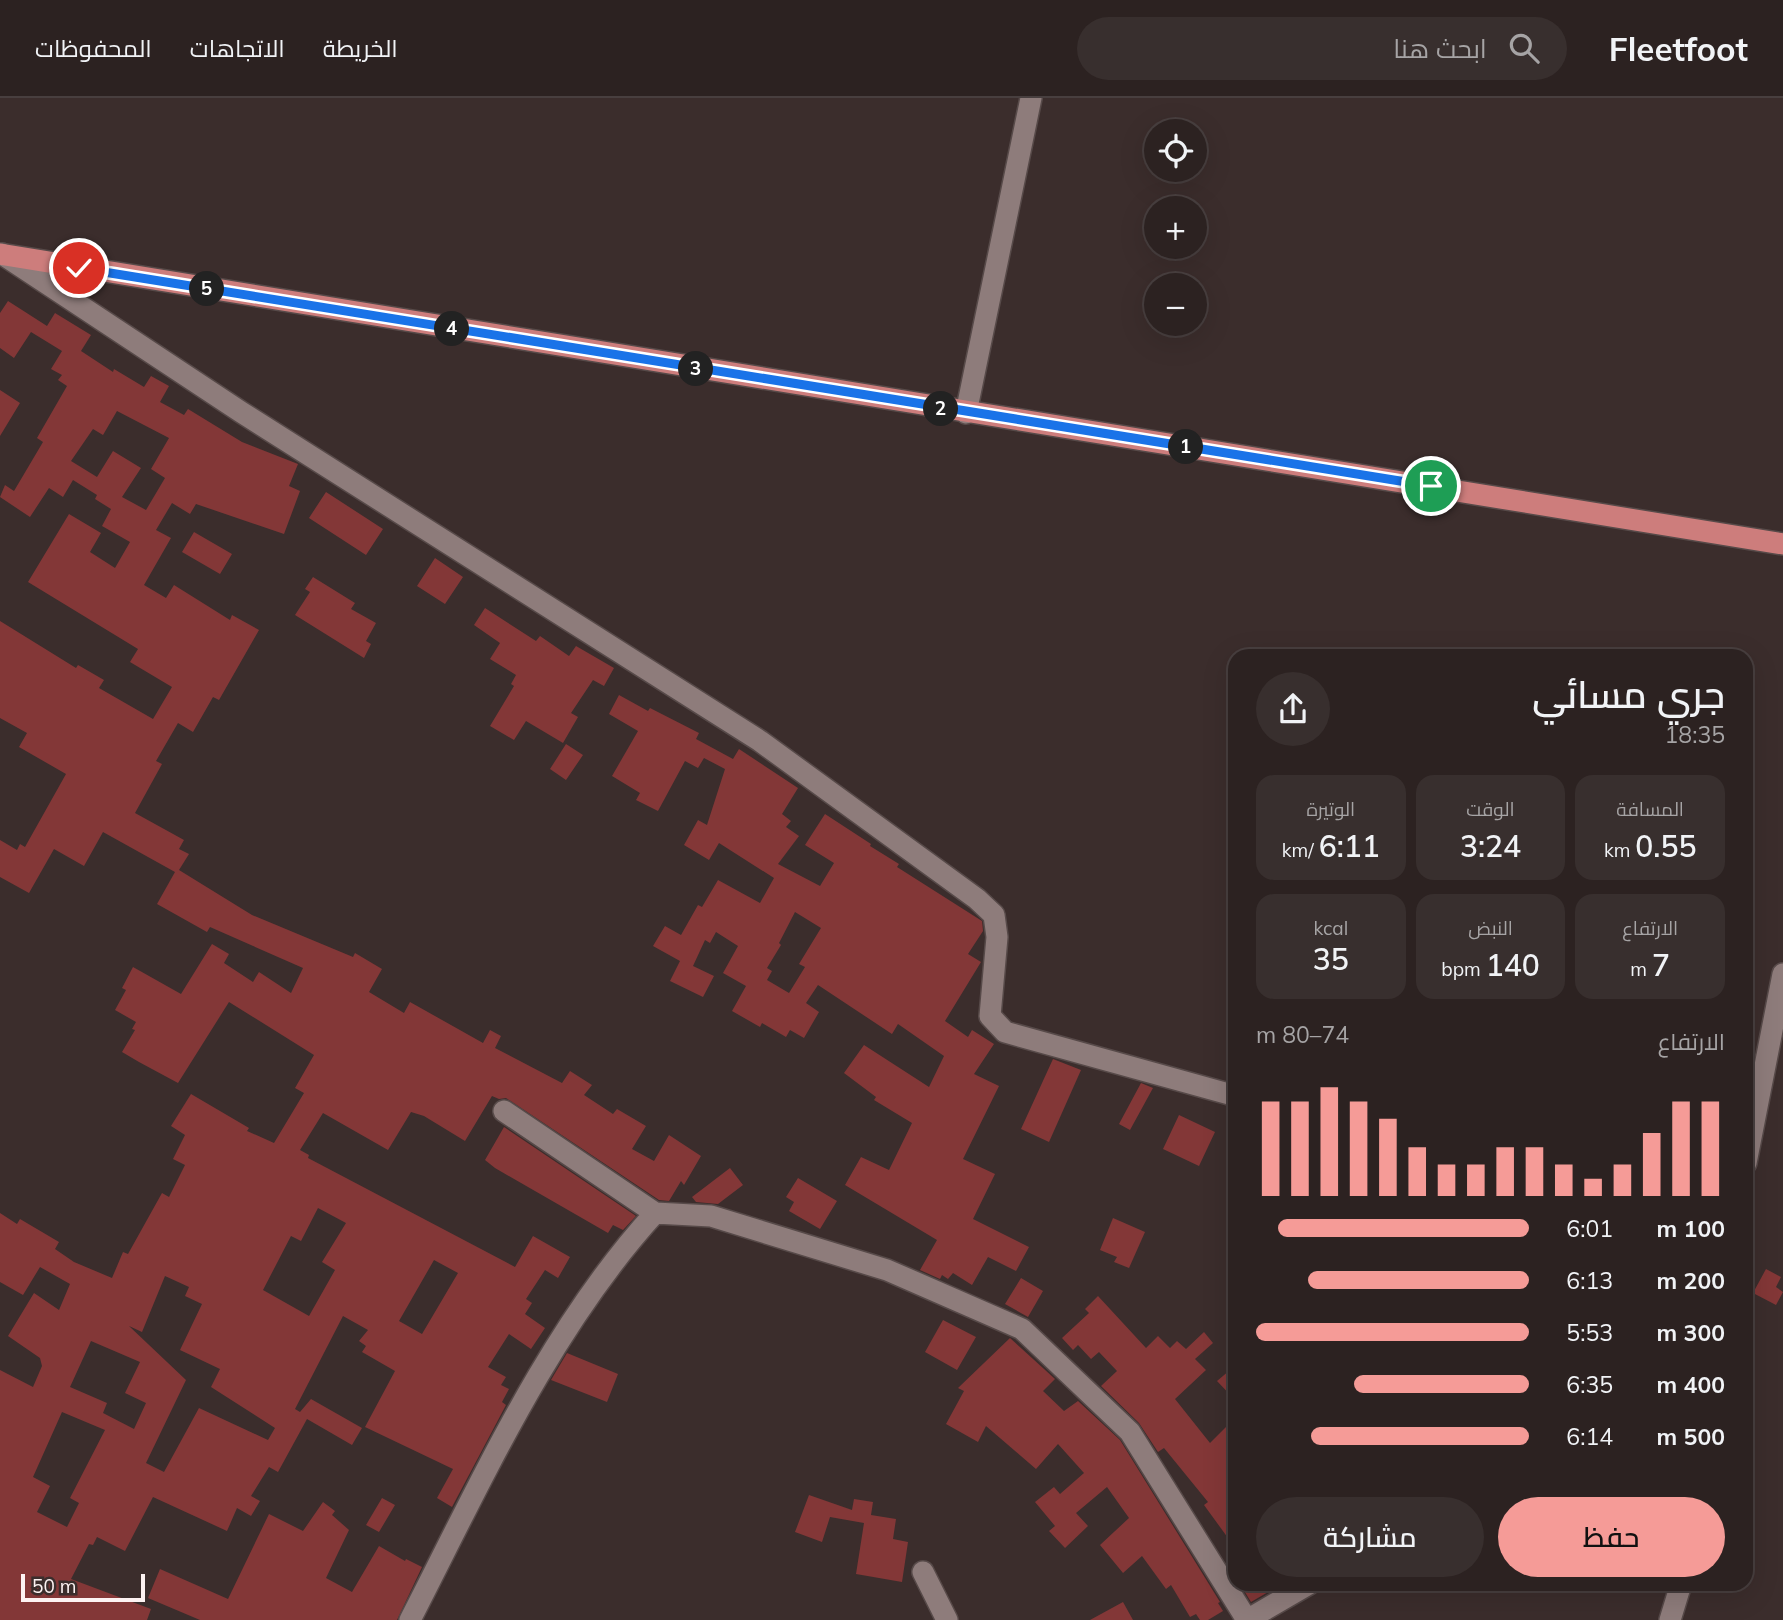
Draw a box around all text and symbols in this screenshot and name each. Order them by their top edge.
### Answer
search box [1077,17,1567,80]
text: Fleetfoot [1609,28,1748,69]
icon: search [1505,29,1543,67]
text: ابحث هنا [1393,32,1487,65]
text: المحفوظات [35,33,152,63]
text: الاتجاهات [190,33,285,63]
text: الخريطة [323,33,398,63]
map controls [1144,119,1207,336]
button: locate [1144,119,1207,182]
button: + [1144,196,1207,259]
pin [49,238,109,298]
icon: check [60,249,98,287]
pin: 5 [190,272,224,306]
button: − [1144,273,1207,336]
text: 5 [201,276,212,300]
pin: 4 [434,312,470,346]
text: 4 [446,316,457,340]
pin: 3 [678,352,714,386]
text: 3 [690,356,701,380]
pin: 2 [923,392,958,426]
text: 2 [935,396,946,420]
pin: 1 [1168,430,1204,464]
text: 1 [1180,434,1191,458]
pin [1401,456,1461,516]
icon: arrive [1412,467,1450,505]
text: جري مسائي [1532,670,1725,718]
button: share [1256,672,1330,746]
text: 18:35 [1665,720,1725,749]
text: الوتيرة [1306,797,1355,821]
text: الوقت [1466,797,1515,821]
text: المسافة [1616,797,1684,821]
text: 6:11 [1319,827,1380,865]
text: 3:24 [1460,827,1521,865]
text: 0.55 [1635,827,1696,865]
text: /km [1282,838,1319,862]
text: km [1604,838,1635,862]
text: kcal [1313,916,1348,940]
text: النبض [1468,916,1513,940]
text: الارتفاع [1622,916,1678,940]
text: 35 [1313,940,1349,978]
text: 140 [1486,946,1540,984]
text: 7 [1652,946,1670,984]
text: bpm [1441,957,1486,981]
text: m [1630,957,1652,981]
text: 74–80 m [1256,1020,1349,1049]
text: الارتفاع [1658,1027,1725,1056]
text: 6:01 [1566,1214,1613,1243]
text: 100 m [1657,1214,1725,1243]
text: 6:13 [1566,1266,1613,1295]
text: 200 m [1657,1266,1725,1295]
text: 5:53 [1566,1318,1613,1347]
text: 300 m [1657,1318,1725,1347]
text: 6:35 [1566,1370,1613,1399]
text: 400 m [1657,1370,1725,1399]
text: 6:14 [1566,1422,1613,1451]
text: 500 m [1657,1422,1725,1451]
button: مشاركة [1256,1497,1484,1577]
button: حفظ [1498,1497,1725,1577]
scale bar [21,1571,145,1603]
text: 50 m [32,1574,76,1598]

